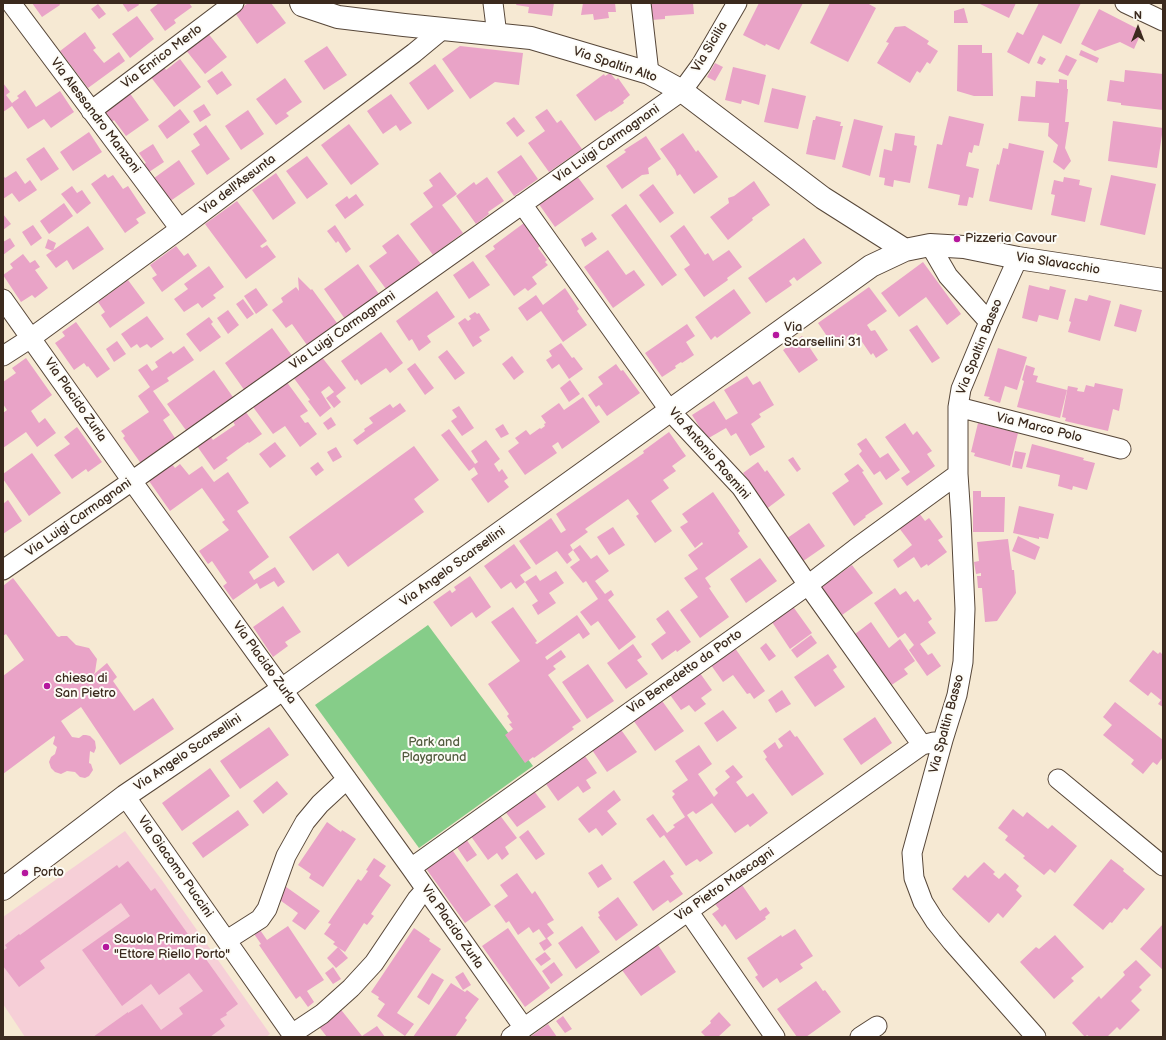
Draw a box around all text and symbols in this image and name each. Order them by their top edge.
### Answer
north arrow [1118,8,1158,48]
text: N [1134,9,1142,22]
street label: Via Sicilia [689,19,731,75]
street label: Via Enrico Merlo [118,22,206,92]
street label: Via Spaltin Alto [571,44,659,86]
street label: Via Alessandro Manzoni [47,55,143,177]
street label: Via Luigi Carmagnani [551,102,663,186]
street label: Via dell'Assunta [197,151,279,219]
place label: Pizzeria Cavour [965,231,1057,247]
marker: Pizzeria Cavour [952,234,962,244]
street label: Via Slavacchio [1015,250,1101,278]
street label: Via Luigi Carmagnani [287,289,399,373]
street label: Via Spaltin Basso [954,297,1006,397]
place label: Via Scarsellini 31 [784,320,861,351]
marker: Via Scarsellini 31 [771,330,781,340]
street label: Via Placido Zurla [40,355,110,445]
street label: Via Antonio Rosmini [665,405,753,503]
street label: Via Marco Polo [994,410,1084,446]
street label: Via Luigi Carmagnani [23,476,135,560]
street label: Via Angelo Scarsellini [397,524,509,610]
street label: Via Placido Zurla [229,619,299,707]
street label: Via Benedetto da Porto [625,626,745,718]
place label: chiesa di San Pietro [55,671,116,702]
street label: Via Spaltin Basso [926,673,968,775]
marker: chiesa di San Pietro [42,681,52,691]
street label: Via Angelo Scarsellini [131,711,245,795]
park label: Park and Playground [401,735,467,766]
street label: Via Giacomo Puccini [134,813,216,921]
street label: Via Pietro Mascagni [672,845,778,925]
place label: Porto [33,865,64,881]
marker: Porto [20,868,30,878]
street label: Via Placido Zurla [417,882,487,972]
place label: Scuola Primaria "Ettore Riello Porto" [114,932,230,963]
marker: Scuola Primaria "Ettore Riello Porto" [101,942,111,952]

